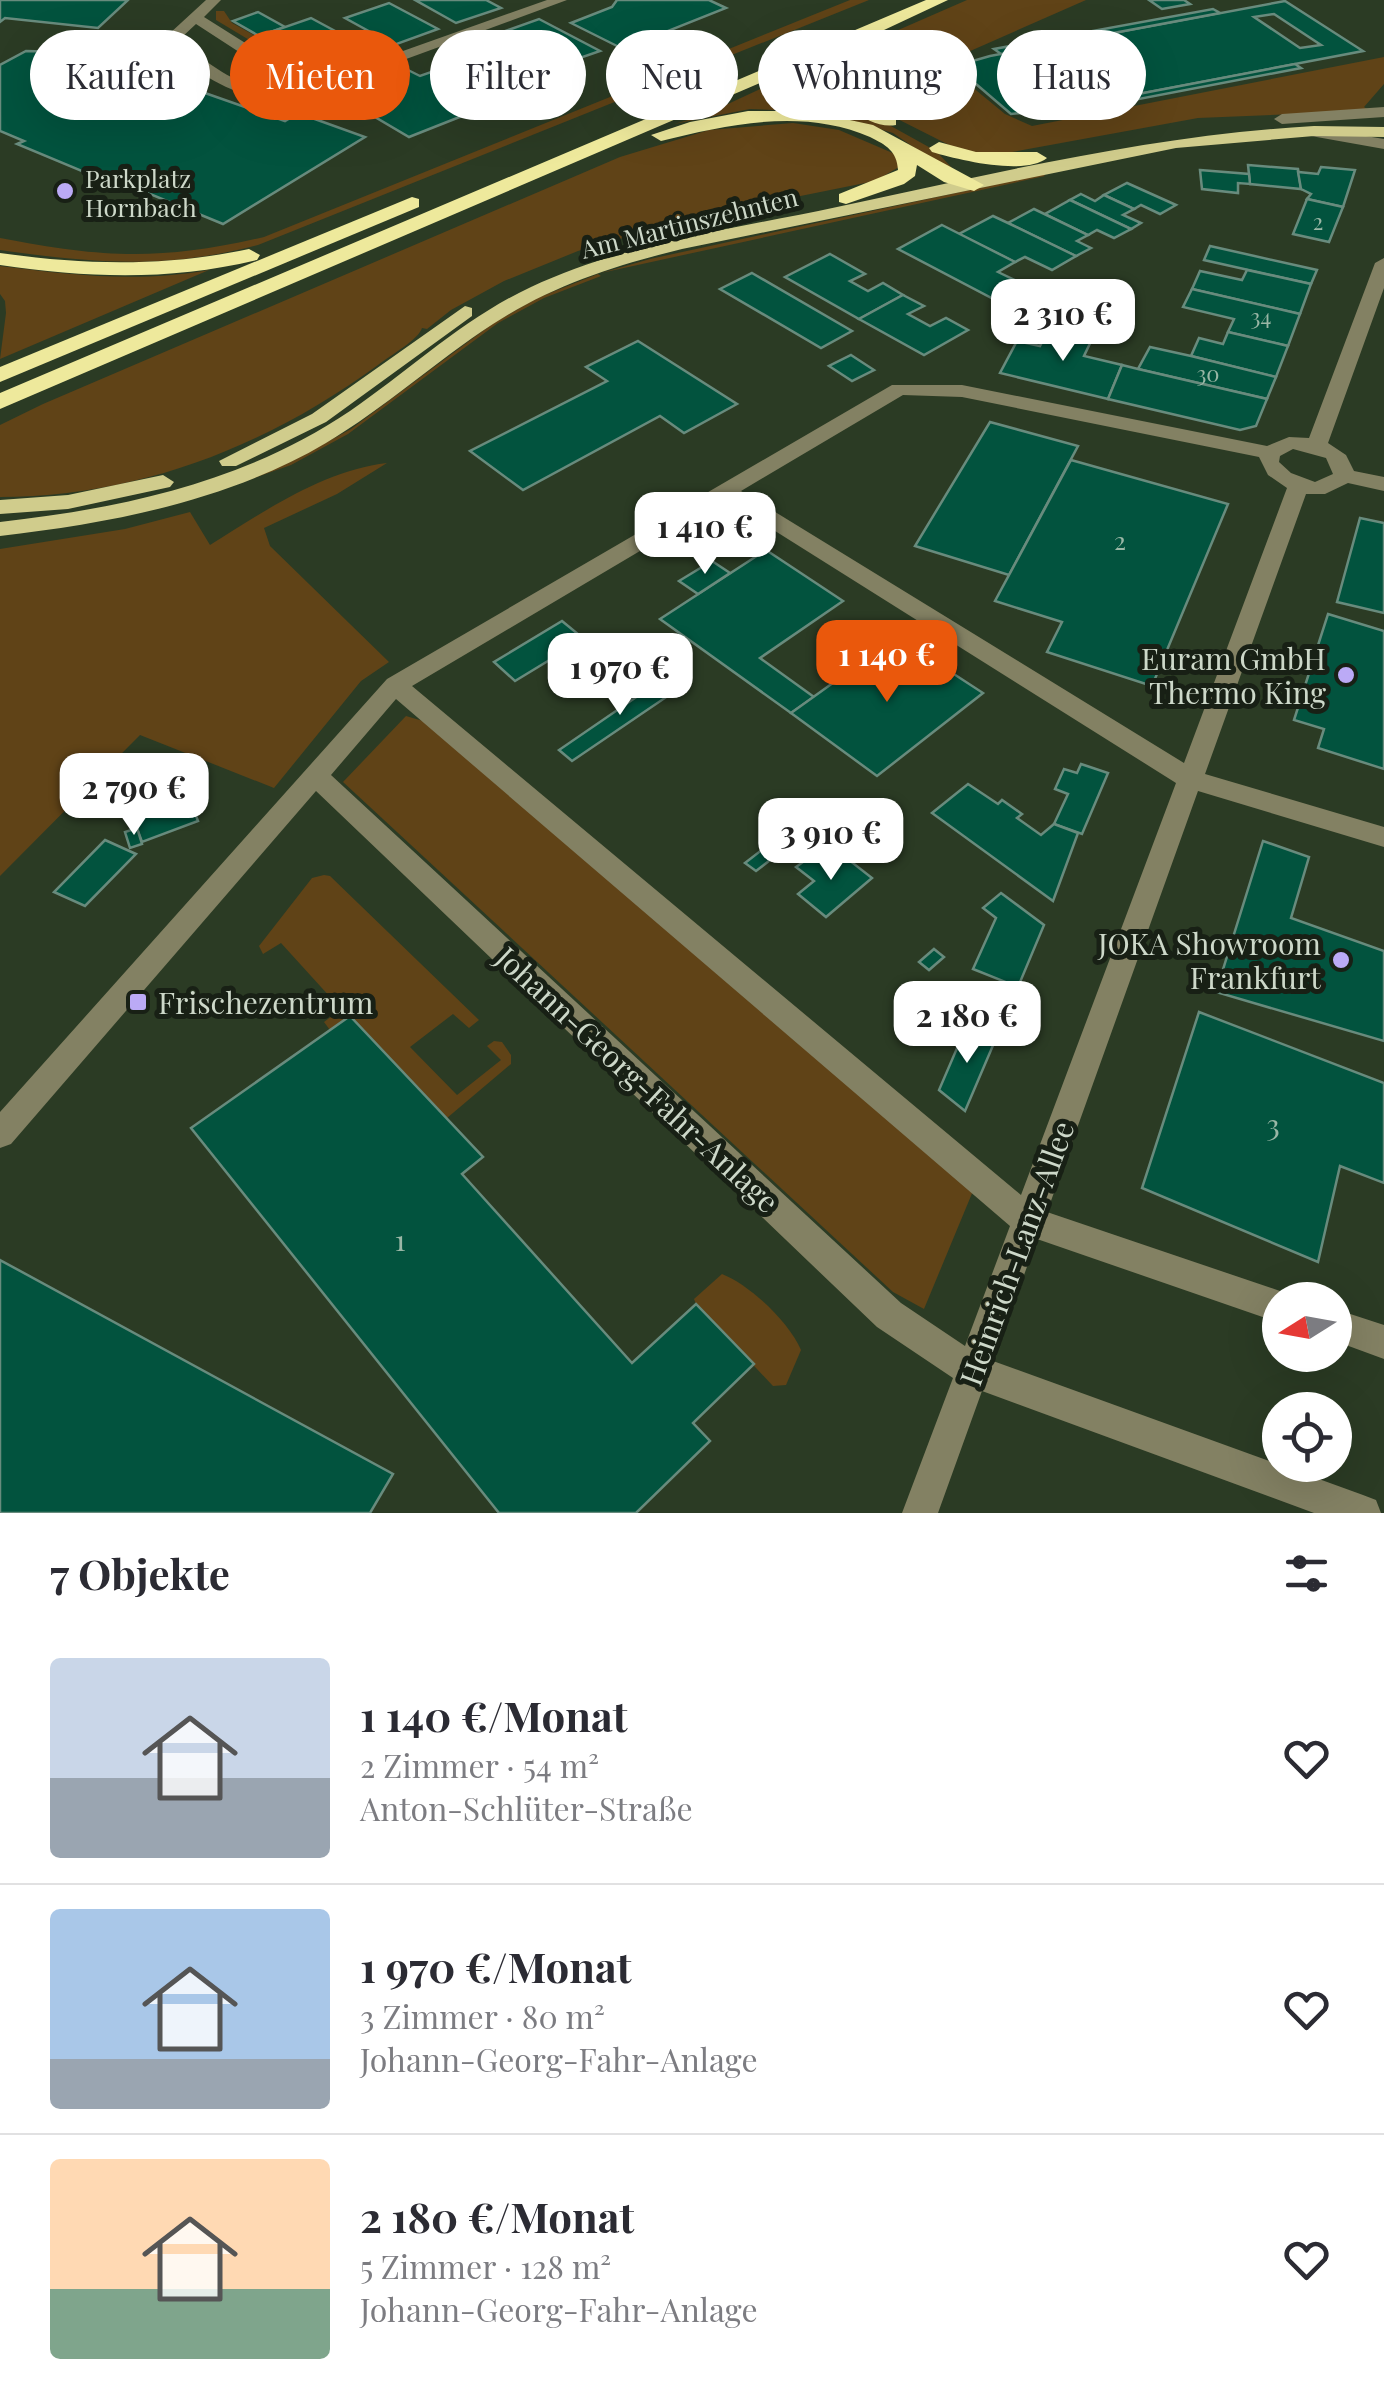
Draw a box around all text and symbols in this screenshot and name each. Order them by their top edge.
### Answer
chip: Kaufen [30,30,210,120]
chip: Mieten [230,30,410,120]
chip: Filter [430,30,586,120]
chip: Neu [606,30,738,120]
chip: Wohnung [758,30,977,120]
chip: Haus [997,30,1146,120]
place label: Parkplatz Hornbach [85,161,197,223]
street label: Am Martinszehnten [576,179,801,265]
marker: Parkplatz Hornbach [54,180,76,202]
house number: 2 [1313,206,1323,236]
pin: 2 310 € [971,279,1155,364]
text: 2 310 € [1013,290,1113,333]
house number: 34 [1251,301,1272,331]
house number: 30 [1196,358,1220,388]
pin: 1 410 € [613,492,797,577]
text: 1 410 € [657,503,753,546]
house number: 2 [1114,523,1126,556]
pin: 1 140 € [795,620,979,705]
text: 1 140 € [838,631,936,674]
pin: 1 970 € [528,633,712,718]
place label: Euram GmbH Thermo King [1141,638,1326,712]
text: 1 970 € [570,644,670,687]
marker: Euram GmbH Thermo King [1335,664,1357,686]
pin: 2 790 € [42,753,226,838]
text: 2 790 € [82,764,186,807]
pin: 3 910 € [739,798,923,883]
text: 3 910 € [780,809,882,852]
place label: JOKA Showroom Frankfurt [1097,923,1321,997]
street label: Johann-Georg-Fahr-Anlage [487,937,788,1221]
marker: JOKA Showroom Frankfurt [1330,949,1352,971]
pin: 2 180 € [875,981,1059,1066]
place label: Frischezentrum [158,982,374,1022]
marker: Frischezentrum [127,991,149,1013]
text: 2 180 € [916,992,1018,1035]
house number: 3 [1266,1104,1280,1144]
street label: Heinrich-Lanz-Allee [950,1115,1082,1391]
house number: 1 [394,1219,406,1259]
north arrow [1262,1282,1352,1372]
map controls [1262,1282,1352,1482]
button: locate [1262,1392,1352,1482]
text: 7 Objekte [50,1545,230,1601]
icon: filters [1279,1546,1334,1601]
text: 1 140 €/Monat [360,1687,628,1743]
icon: home [130,1698,250,1818]
icon: heart [1279,1731,1334,1786]
text: 2 Zimmer · 54 m² [360,1743,599,1786]
text: Anton-Schlüter-Straße [360,1786,693,1829]
text: 1 970 €/Monat [360,1938,632,1994]
icon: home [130,1949,250,2069]
icon: heart [1279,1982,1334,2037]
text: 3 Zimmer · 80 m² [360,1994,605,2037]
text: Johann-Georg-Fahr-Anlage [360,2037,758,2080]
text: 2 180 €/Monat [360,2188,634,2244]
icon: home [130,2199,250,2319]
icon: heart [1279,2232,1334,2287]
text: 5 Zimmer · 128 m² [360,2244,611,2287]
text: Johann-Georg-Fahr-Anlage [360,2287,758,2330]

